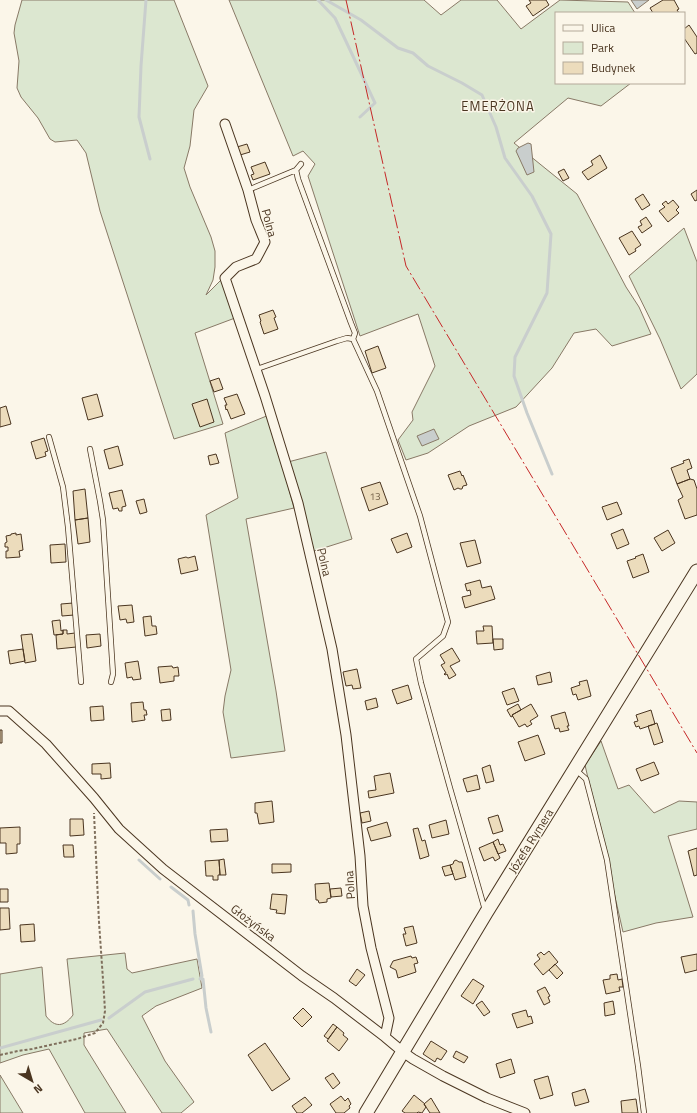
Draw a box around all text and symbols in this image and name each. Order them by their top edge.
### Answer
legend [555,12,685,84]
text: Ulica [591,18,615,37]
text: Park [591,38,614,57]
text: Budynek [591,58,635,77]
district label: EMERŻONA [461,96,535,116]
street label: Polna [257,207,282,239]
house number: 13 [369,489,381,504]
street label: Polna [312,546,337,578]
street label: Józefa Rymera [503,805,558,877]
street label: Polna [339,870,360,900]
street label: Głożyńska [227,899,280,946]
north arrow [12,1061,52,1101]
text: N [30,1080,46,1098]

